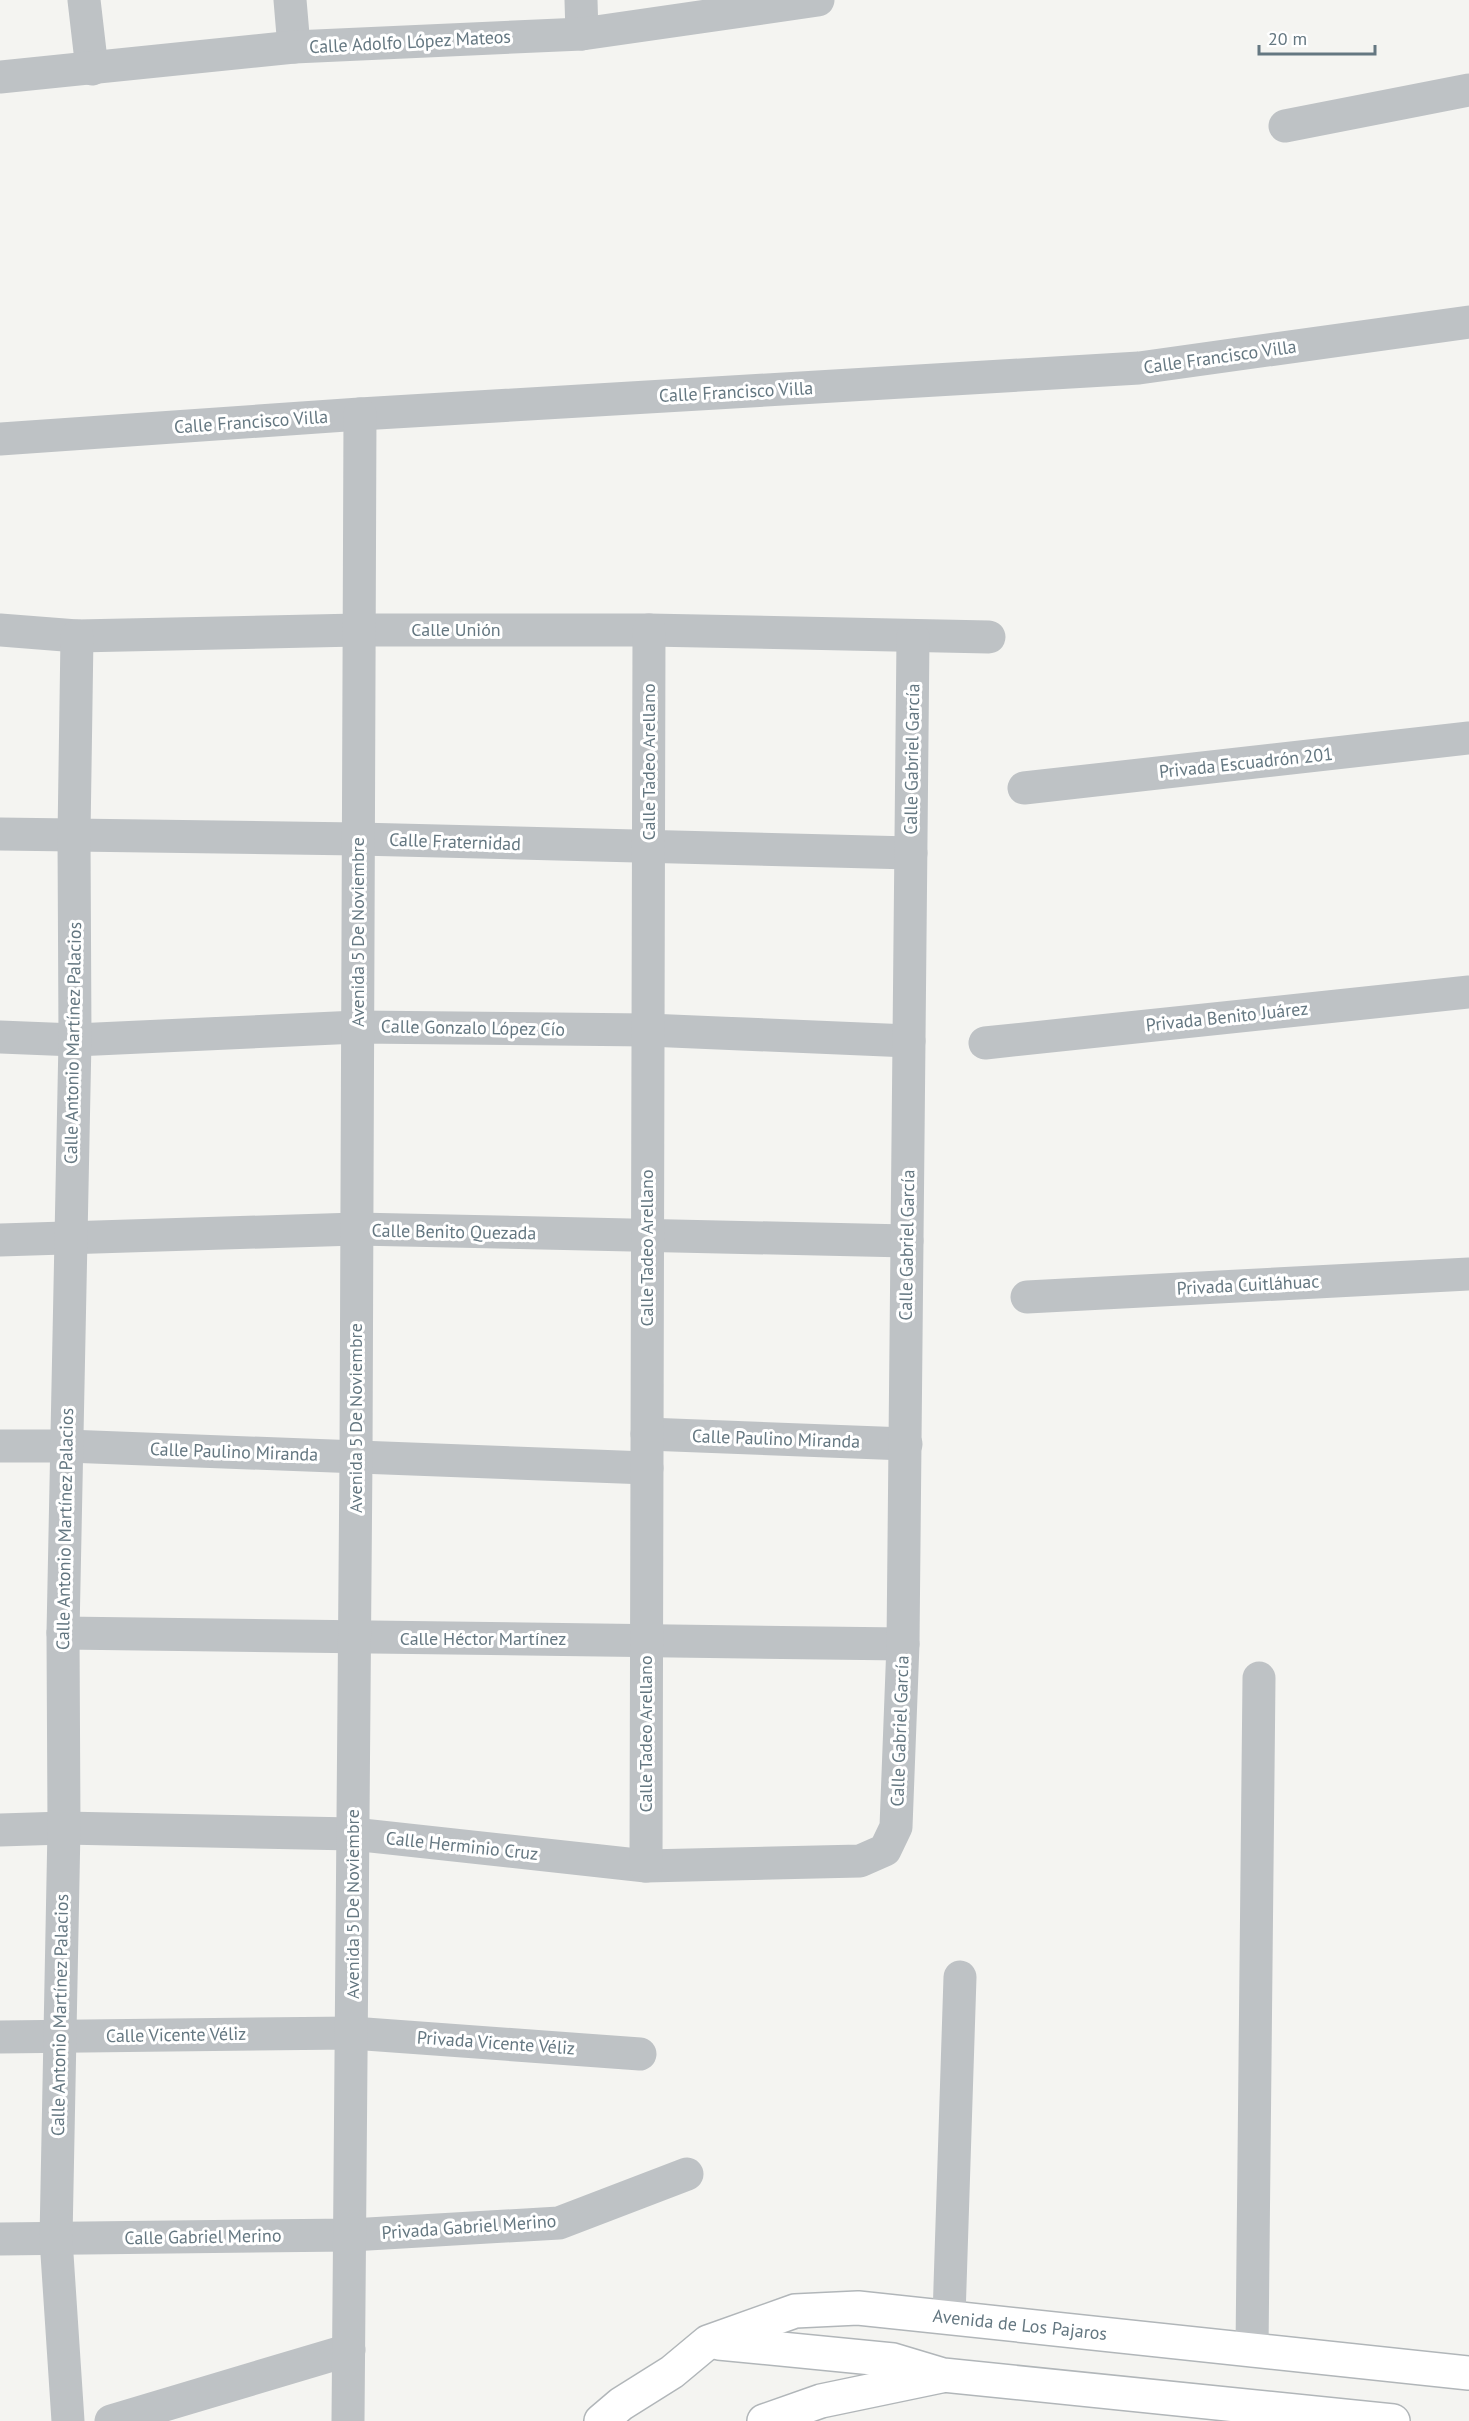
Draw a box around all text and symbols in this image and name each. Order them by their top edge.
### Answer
scale bar [1259,18,1374,56]
street label: Calle Adolfo López Mateos [308,25,511,58]
text: 20 m [1268,27,1307,50]
street label: Calle Francisco Villa [1142,334,1298,379]
street label: Calle Francisco Villa [658,376,814,407]
street label: Calle Francisco Villa [173,405,329,438]
street label: Calle Unión [411,618,501,641]
street label: Calle Tadeo Arellano [637,683,660,841]
street label: Calle Gabriel García [899,683,924,835]
street label: Privada Escuadrón 201 [1158,742,1334,783]
street label: Calle Fraternidad [389,828,521,855]
street label: Avenida 5 De Noviembre [346,837,369,1027]
street label: Calle Antonio Martínez Palacios [59,922,86,1164]
street label: Privada Benito Juárez [1145,997,1309,1036]
street label: Calle Gonzalo López Cío [381,1014,565,1041]
street label: Calle Tadeo Arellano [635,1169,658,1327]
street label: Calle Gabriel García [894,1169,919,1321]
street label: Calle Benito Quezada [372,1219,536,1244]
street label: Privada Cuitláhuac [1176,1269,1320,1300]
street label: Avenida 5 De Noviembre [344,1323,367,1513]
street label: Calle Antonio Martínez Palacios [51,1408,78,1650]
street label: Calle Paulino Miranda [691,1424,861,1453]
street label: Calle Paulino Miranda [149,1437,319,1466]
street label: Calle Héctor Martínez [400,1627,566,1650]
street label: Calle Tadeo Arellano [634,1655,657,1813]
street label: Calle Gabriel García [885,1655,914,1807]
street label: Avenida 5 De Noviembre [341,1809,364,1999]
street label: Calle Herminio Cruz [385,1826,539,1865]
street label: Calle Antonio Martínez Palacios [46,1894,73,2136]
street label: Calle Vicente Véliz [106,2022,246,2047]
street label: Privada Vicente Véliz [416,2026,576,2059]
street label: Privada Gabriel Merino [381,2209,557,2244]
street label: Calle Gabriel Merino [124,2224,282,2249]
street label: Avenida de Los Pajaros [932,2304,1108,2345]

